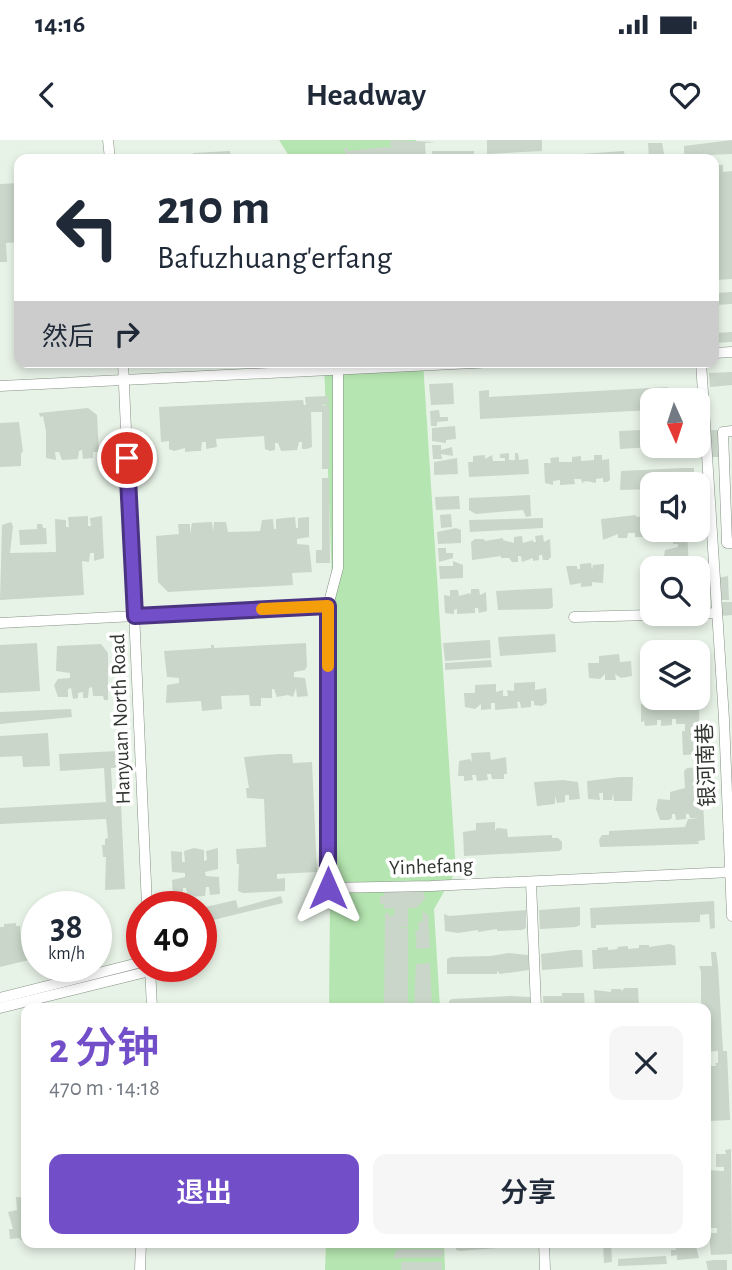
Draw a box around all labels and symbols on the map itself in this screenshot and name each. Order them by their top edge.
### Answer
north arrow [640,388,710,458]
pin [97,428,157,488]
street label: Hanyuan North Road [107,633,134,805]
street label: 银河南巷 [694,723,718,807]
position arrow [291,851,365,925]
street label: Yinhefang [389,855,474,878]
speed limit sign: 40 [126,891,217,982]

